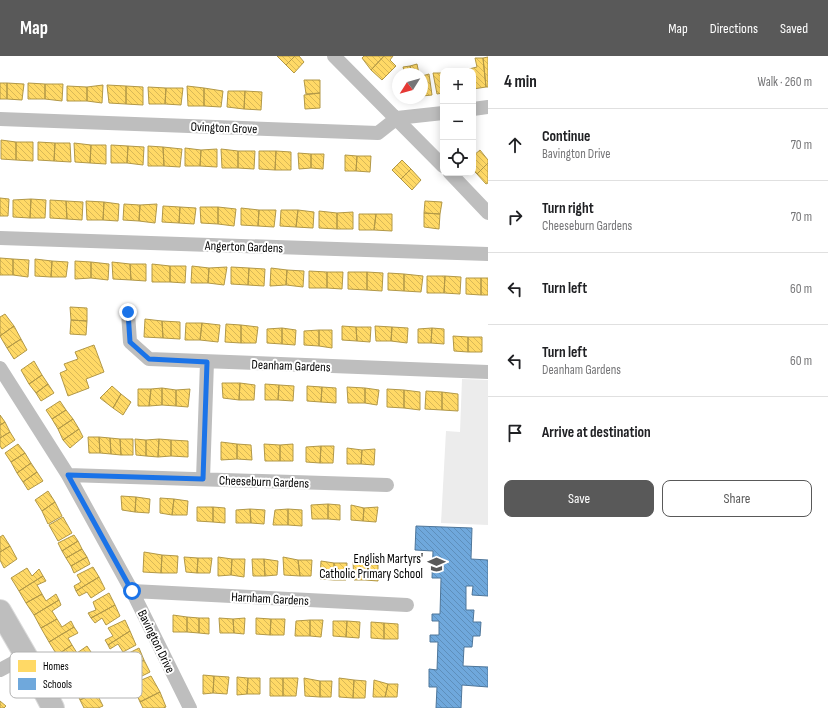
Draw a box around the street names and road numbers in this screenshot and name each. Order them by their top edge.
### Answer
street label: Ovington Grove [190,119,258,137]
street label: Angerton Gardens [204,238,284,256]
street label: Deanham Gardens [251,357,331,375]
street label: Cheeseburn Gardens [219,472,310,492]
street label: Harnham Gardens [231,589,310,609]
street label: Bavington Drive [134,607,178,676]

